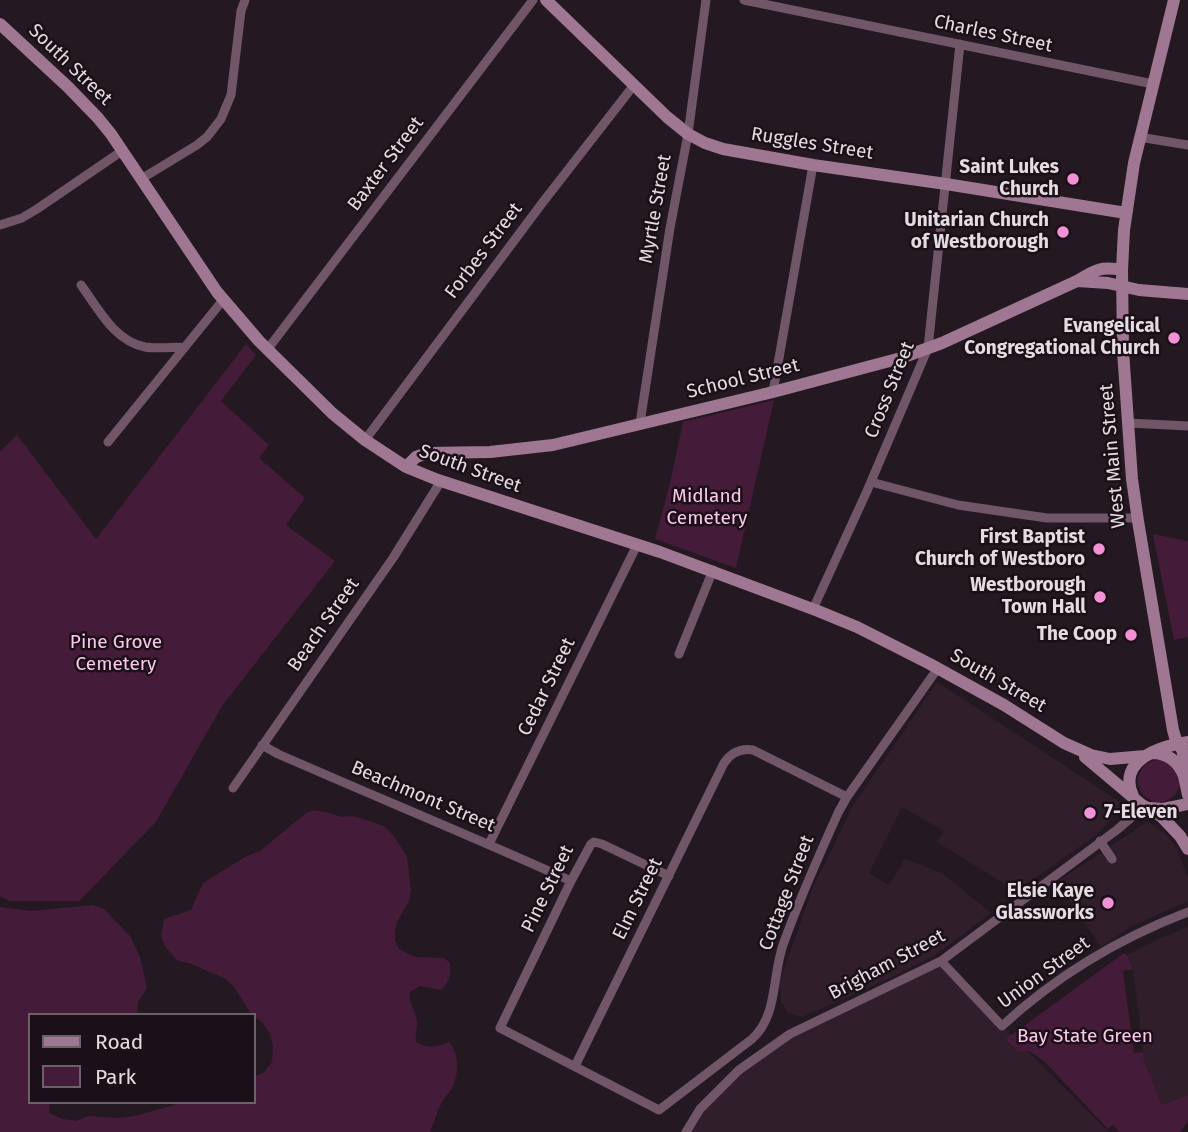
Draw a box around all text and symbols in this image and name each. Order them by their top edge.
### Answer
street label: Charles Street [932,10,1054,58]
street label: South Street [24,20,116,110]
street label: Baxter Street [343,112,429,216]
street label: Ruggles Street [749,123,875,165]
street label: Myrtle Street [635,153,677,265]
place label: Saint Lukes Church [959,157,1059,201]
marker: Saint Lukes Church [1065,171,1081,187]
street label: Forbes Street [441,199,527,303]
place label: Unitarian Church of Westborough [904,210,1049,254]
marker: Unitarian Church of Westborough [1055,224,1071,240]
place label: Evangelical Congregational Church [964,316,1160,360]
marker: Evangelical Congregational Church [1166,330,1182,346]
street label: Cross Street [860,338,920,442]
street label: School Street [684,354,802,404]
street label: West Main Street [1095,383,1131,529]
street label: South Street [416,440,524,498]
park label: Midland Cemetery [667,486,747,530]
place label: First Baptist Church of Westboro [915,527,1085,571]
marker: First Baptist Church of Westboro [1091,541,1107,557]
street label: Beach Street [283,574,365,676]
place label: Westborough Town Hall [970,575,1086,619]
marker: Westborough Town Hall [1092,589,1108,605]
place label: The Coop [1037,624,1117,646]
marker: The Coop [1123,627,1139,643]
park label: Pine Grove Cemetery [70,632,162,676]
street label: Cedar Street [513,634,581,740]
street label: South Street [946,644,1050,718]
street label: Beachmont Street [348,756,498,838]
place label: 7-Eleven [1104,802,1177,824]
marker: 7-Eleven [1082,805,1098,821]
street label: Cottage Street [755,832,819,954]
street label: Pine Street [517,842,579,936]
street label: Elm Street [608,854,668,944]
place label: Elsie Kaye Glassworks [995,881,1094,925]
marker: Elsie Kaye Glassworks [1100,895,1116,911]
street label: Brigham Street [825,925,949,1005]
street label: Union Street [994,932,1094,1014]
legend [28,1013,256,1104]
park label: Bay State Green [1017,1026,1153,1048]
text: Road [95,1029,143,1055]
text: Park [95,1064,136,1090]

